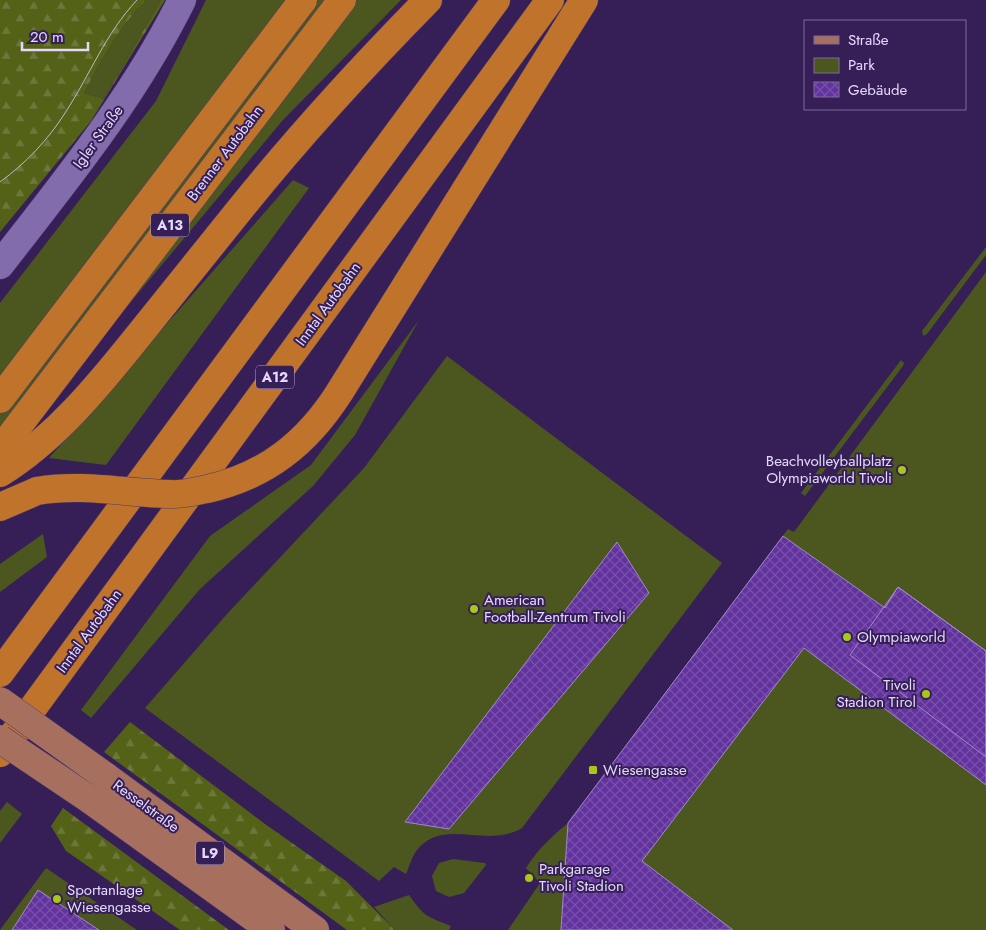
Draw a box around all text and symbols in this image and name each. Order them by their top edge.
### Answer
scale bar [22,20,89,52]
legend [804,20,966,110]
text: 20 m [30,26,64,48]
text: Straße [848,29,889,51]
text: Park [848,54,875,76]
text: Gebäude [848,79,908,101]
street label: Brenner Autobahn [182,100,268,206]
street label: Igler Straße [68,101,129,173]
road number: A13 [151,214,189,236]
street label: Inntal Autobahn [290,257,366,351]
road number: A12 [256,366,294,388]
place label: Beachvolleyballplatz Olympiaworld Tivoli [766,450,892,489]
marker: Beachvolleyballplatz Olympiaworld Tivoli [896,464,908,476]
street label: Inntal Autobahn [51,584,127,678]
place label: American Football-Zentrum Tivoli [484,589,626,628]
marker: American Football-Zentrum Tivoli [468,603,480,615]
place label: Olympiaworld [857,626,946,648]
marker: Olympiaworld [841,631,853,643]
place label: Tivoli Stadion Tirol [837,674,916,713]
marker: Tivoli Stadion Tirol [920,688,932,700]
place label: Wiesengasse [603,759,687,781]
marker: Wiesengasse [587,764,599,776]
street label: Resselstraße [108,774,184,838]
road number: L9 [196,841,224,864]
place label: Parkgarage Tivoli Stadion [539,858,624,897]
marker: Parkgarage Tivoli Stadion [523,872,535,884]
place label: Sportanlage Wiesengasse [67,879,151,918]
marker: Sportanlage Wiesengasse [51,893,63,905]

